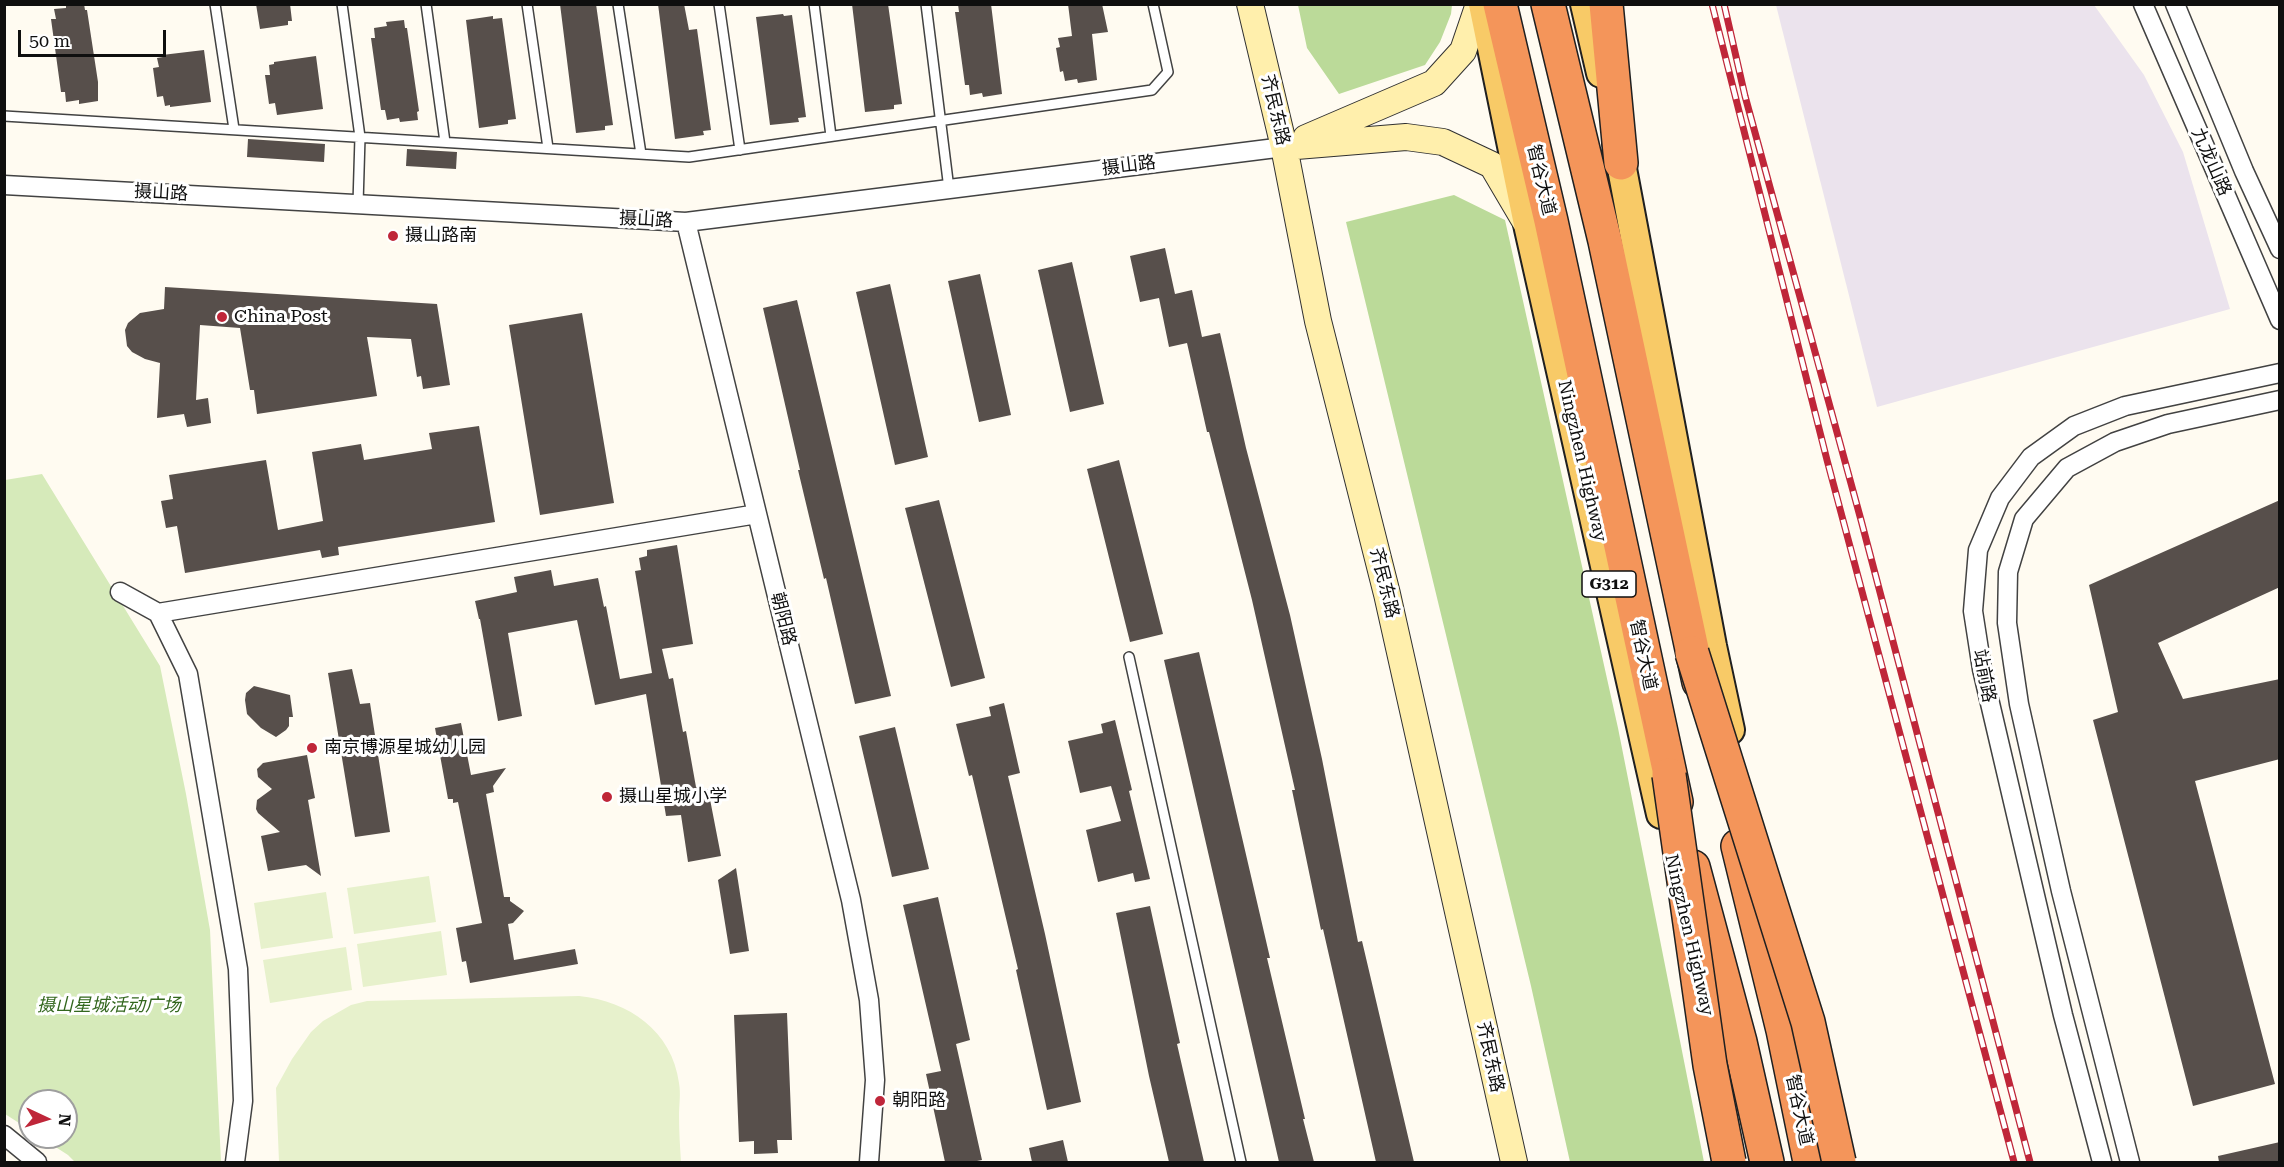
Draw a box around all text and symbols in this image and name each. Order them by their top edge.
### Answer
scale bar [21,18,170,56]
text: 50 m [29,30,70,51]
street label: 齐民东路 [1256,72,1294,148]
street label: 九龙山路 [2186,125,2236,199]
street label: 智谷大道 [1522,142,1560,218]
street label: 摄山路 [1101,152,1157,180]
street label: 摄山路 [133,181,189,205]
street label: 摄山路 [618,208,674,232]
place label: 摄山路南 [405,225,477,247]
marker: 摄山路南 [386,229,400,243]
place label: China Post [234,306,328,328]
marker: China Post [215,310,229,324]
street label: Ningzhen Highway [1553,378,1611,544]
street label: 齐民东路 [1365,545,1403,621]
road number: G312 [1582,571,1636,597]
street label: 朝阳路 [766,590,800,648]
street label: 智谷大道 [1625,618,1661,692]
street label: 站前路 [1968,647,2000,705]
place label: 南京博源星城幼儿园 [324,737,486,759]
marker: 南京博源星城幼儿园 [305,741,319,755]
place label: 摄山星城小学 [619,786,727,808]
marker: 摄山星城小学 [600,790,614,804]
street label: Ningzhen Highway [1660,852,1718,1018]
park label: 摄山星城活动广场 [37,995,181,1017]
street label: 齐民东路 [1472,1020,1508,1094]
street label: 智谷大道 [1781,1073,1817,1147]
north arrow [18,1089,78,1149]
place label: 朝阳路 [892,1090,946,1112]
marker: 朝阳路 [873,1094,887,1108]
text: N [55,1113,74,1127]

